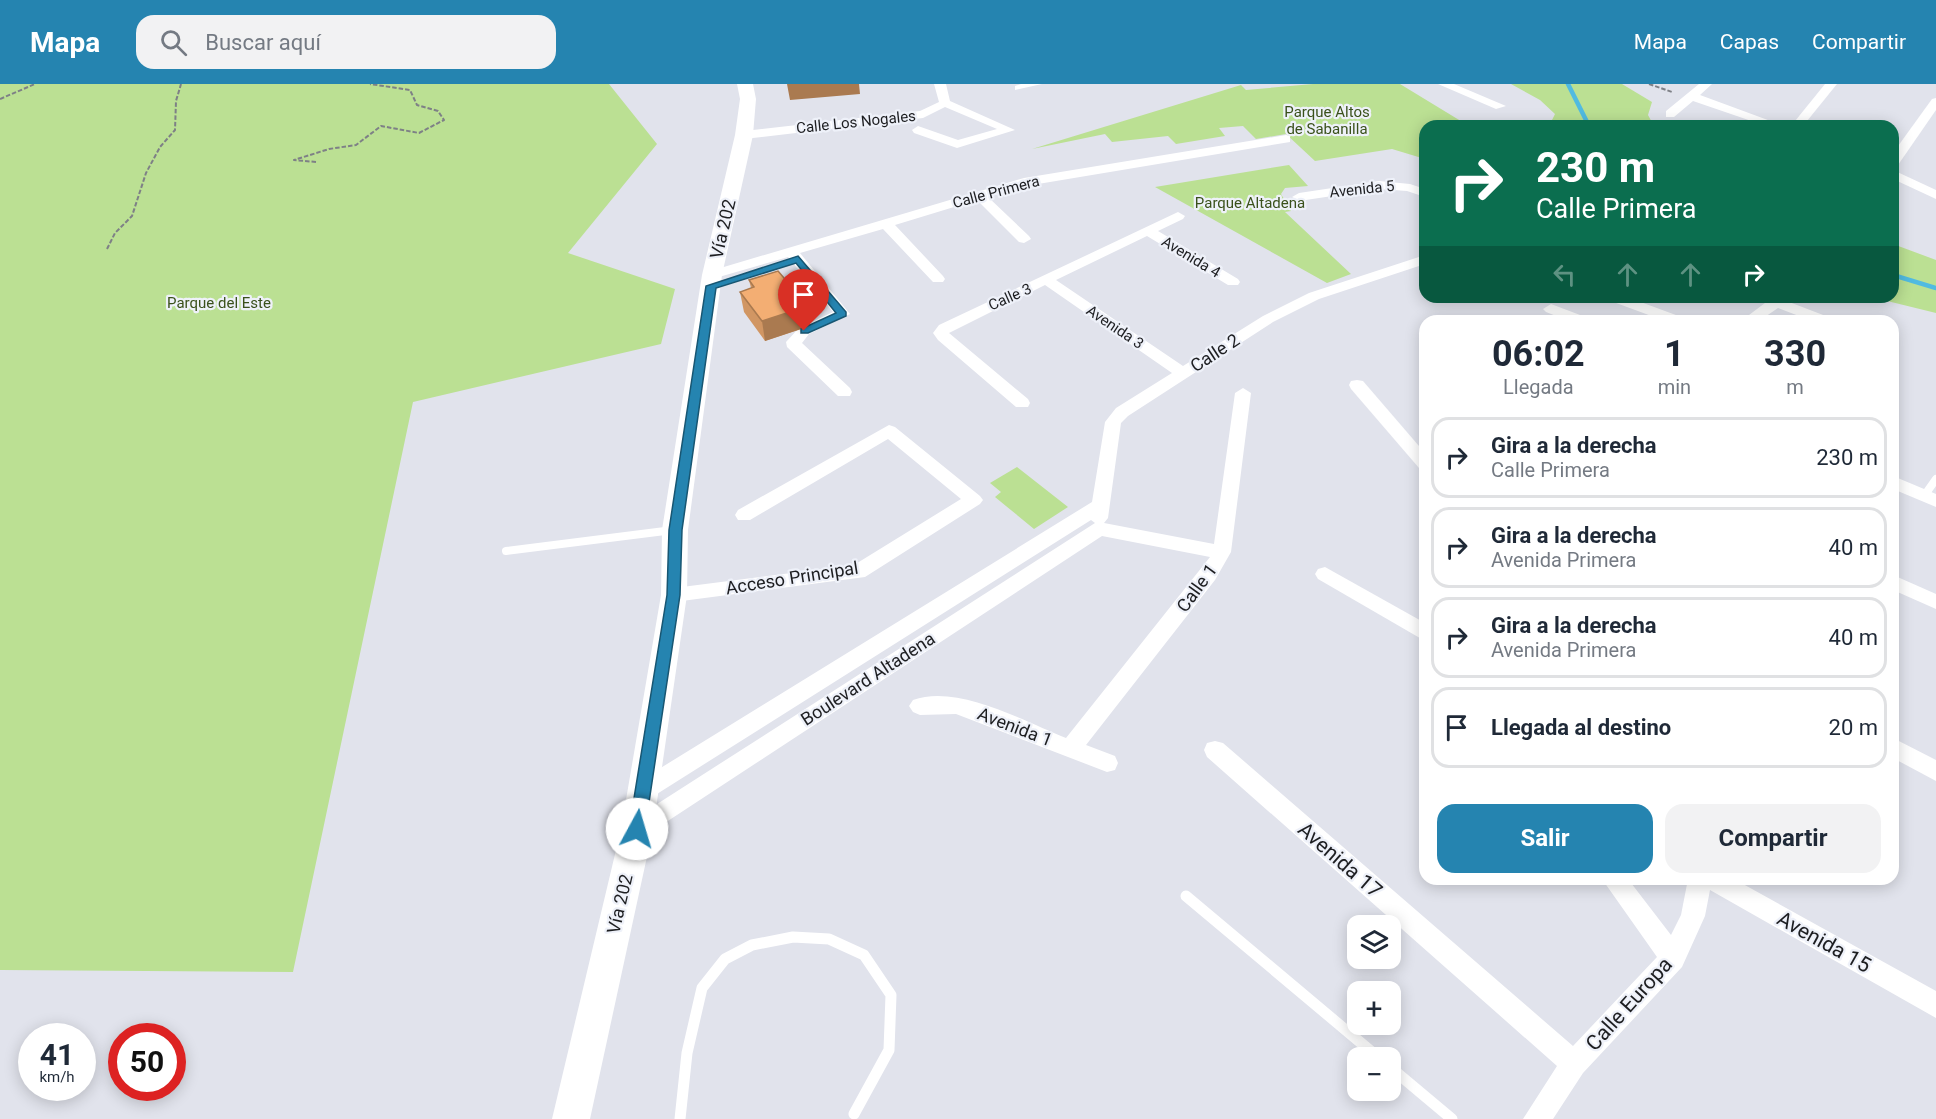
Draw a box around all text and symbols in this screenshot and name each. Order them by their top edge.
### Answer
search box [136,15,556,69]
text: Mapa [30,26,100,59]
icon: search [157,26,190,59]
text: Buscar aquí [205,30,321,55]
text: Mapa [1634,30,1687,54]
text: Capas [1720,30,1779,54]
text: Compartir [1812,30,1906,54]
park label: Parque Altos de Sabanilla [1284,103,1370,138]
street label: Calle Los Nogales [795,107,917,137]
text: 230 m [1536,143,1655,192]
icon: right [1437,144,1515,222]
street label: Calle Primera [951,172,1041,212]
street label: Avenida 5 [1329,177,1395,201]
text: Calle Primera [1536,193,1696,225]
park label: Parque Altadena [1195,194,1305,212]
street label: Vía 202 [705,197,740,261]
street label: Avenida 4 [1158,232,1224,282]
icon: left [1548,258,1581,291]
icon: ahead [1611,258,1644,291]
icon: ahead [1674,258,1707,291]
icon: right [1737,258,1770,291]
pin [778,269,829,331]
icon: arrive [787,278,820,311]
street label: Calle 3 [986,280,1034,314]
park label: Parque del Este [167,294,271,312]
street label: Avenida 3 [1083,301,1147,353]
street label: Calle 2 [1186,329,1243,376]
text: 06:02 [1492,333,1585,375]
text: 1 [1664,333,1685,375]
text: 330 [1764,333,1826,375]
text: Llegada [1503,375,1574,399]
text: min [1658,375,1691,399]
text: m [1786,375,1804,399]
text: Gira a la derecha [1491,433,1657,458]
icon: right [1440,441,1473,474]
text: 230 m [1816,445,1878,470]
text: Calle Primera [1491,458,1610,482]
text: Gira a la derecha [1491,523,1657,548]
icon: right [1440,531,1473,564]
text: 40 m [1829,535,1878,560]
text: Avenida Primera [1491,548,1636,572]
street label: Acceso Principal [724,557,860,598]
street label: Calle 1 [1172,560,1221,616]
text: Gira a la derecha [1491,613,1657,638]
icon: right [1440,621,1473,654]
text: 40 m [1829,625,1878,650]
street label: Boulevard Altadena [797,627,939,730]
text: Avenida Primera [1491,638,1636,662]
street label: Avenida 1 [975,703,1055,750]
icon: arrive [1440,711,1473,744]
text: Llegada al destino [1491,715,1671,740]
text: 20 m [1829,715,1878,740]
position arrow [605,797,669,861]
button: Salir [1437,804,1653,873]
button: Compartir [1665,804,1881,873]
street label: Avenida 17 [1293,817,1387,903]
street label: Vía 202 [602,872,637,936]
street label: Avenida 15 [1773,906,1875,978]
map controls [1347,915,1401,1101]
button: layers [1347,915,1401,969]
street label: Calle Europa [1581,952,1677,1056]
button: + [1347,981,1401,1035]
speed limit sign: 50 [108,1023,186,1101]
text: 41 [40,1037,74,1072]
button: − [1347,1047,1401,1101]
text: km/h [39,1068,75,1086]

